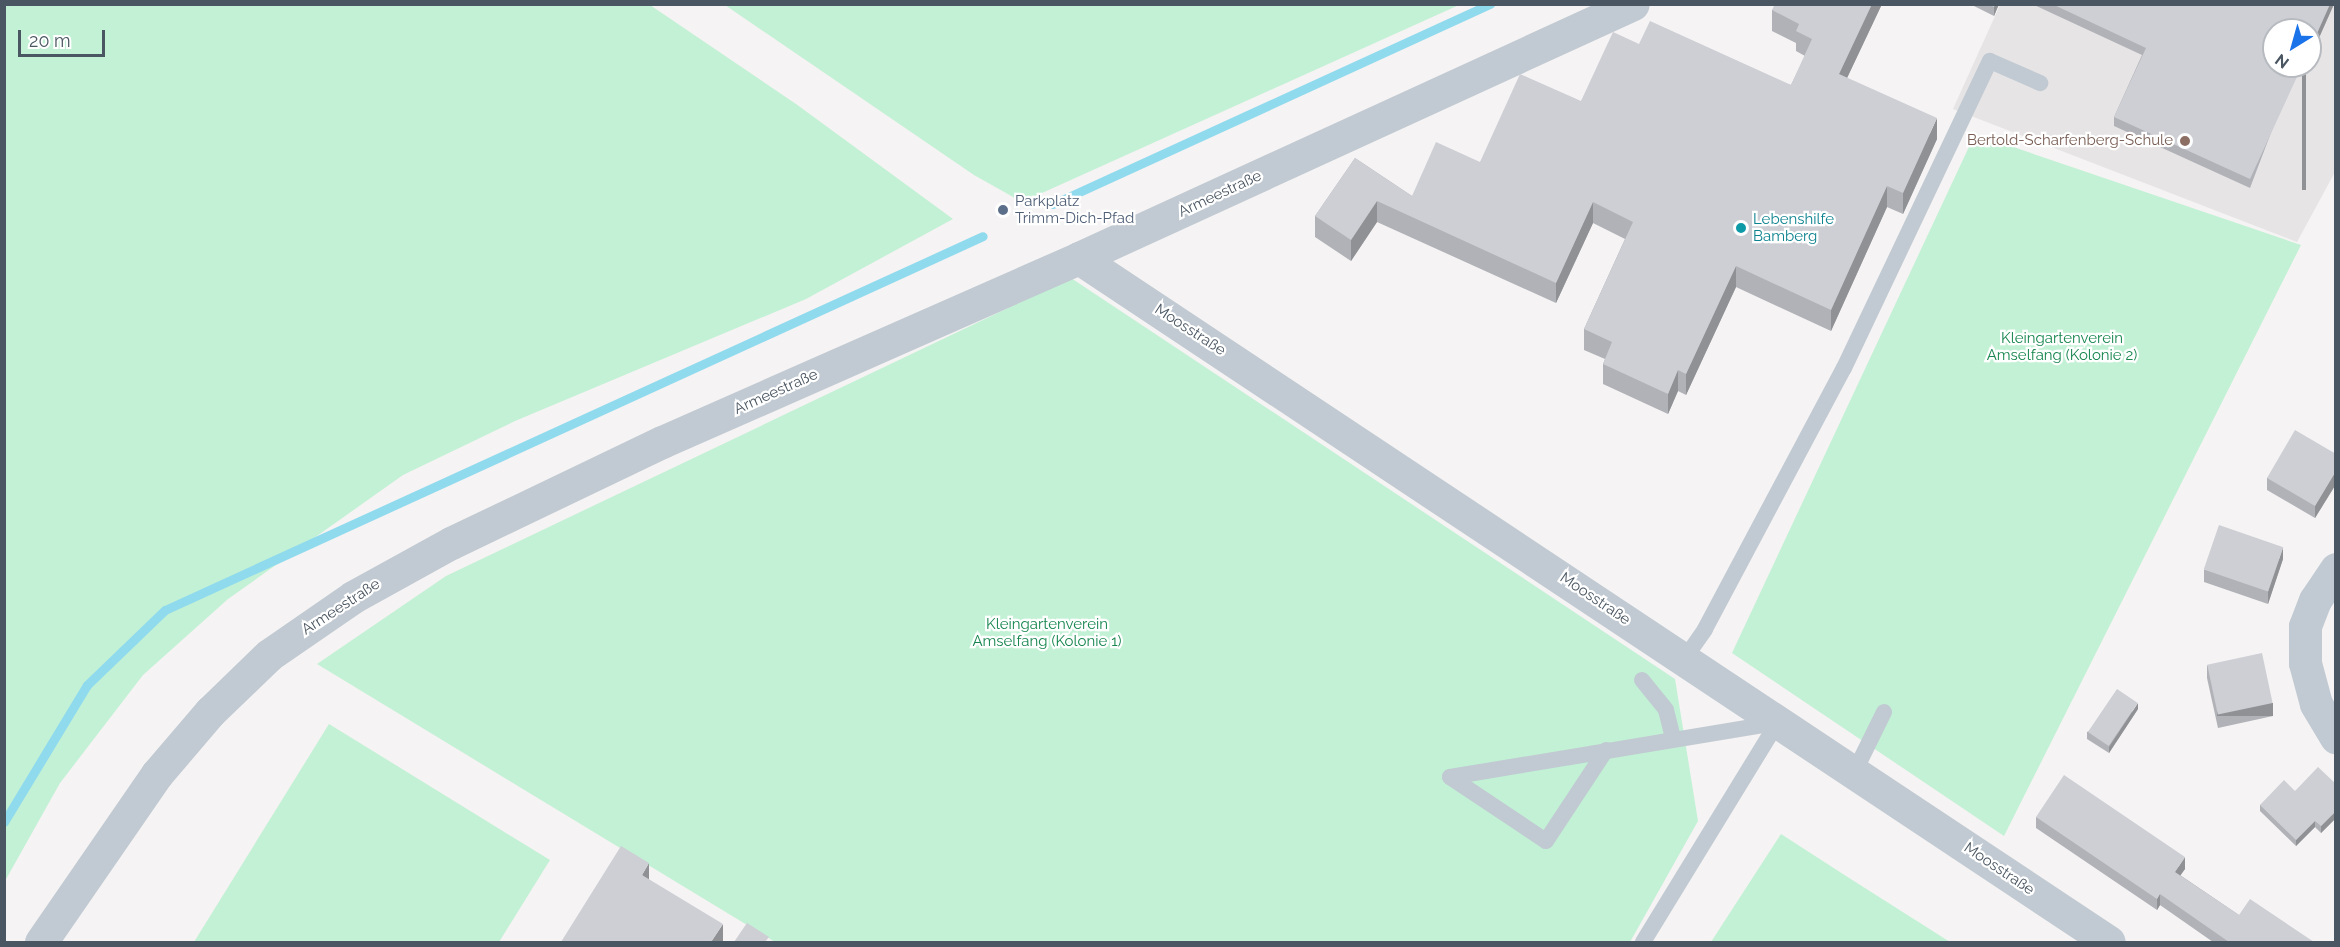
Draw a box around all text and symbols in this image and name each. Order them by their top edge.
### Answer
scale bar [21,18,108,56]
north arrow [2262,18,2322,78]
text: 20 m [29,30,71,51]
text: N [2271,50,2293,72]
place label: Bertold-Scharfenberg-Schule [1967,132,2173,150]
marker: Bertold-Scharfenberg-Schule [2178,134,2192,148]
street label: Armeestraße [1176,167,1264,221]
place label: Parkplatz Trimm-Dich-Pfad [1015,192,1134,227]
marker: Parkplatz Trimm-Dich-Pfad [996,203,1010,217]
place label: Lebenshilfe Bamberg [1753,210,1834,245]
marker: Lebenshilfe Bamberg [1734,221,1748,235]
street label: Moosstraße [1151,300,1229,360]
park label: Kleingartenverein Amselfang (Kolonie 2) [1987,329,2137,364]
street label: Armeestraße [731,366,821,418]
street label: Moosstraße [1556,569,1634,629]
street label: Armeestraße [299,575,383,639]
park label: Kleingartenverein Amselfang (Kolonie 1) [972,615,1122,650]
street label: Moosstraße [1960,839,2038,899]

